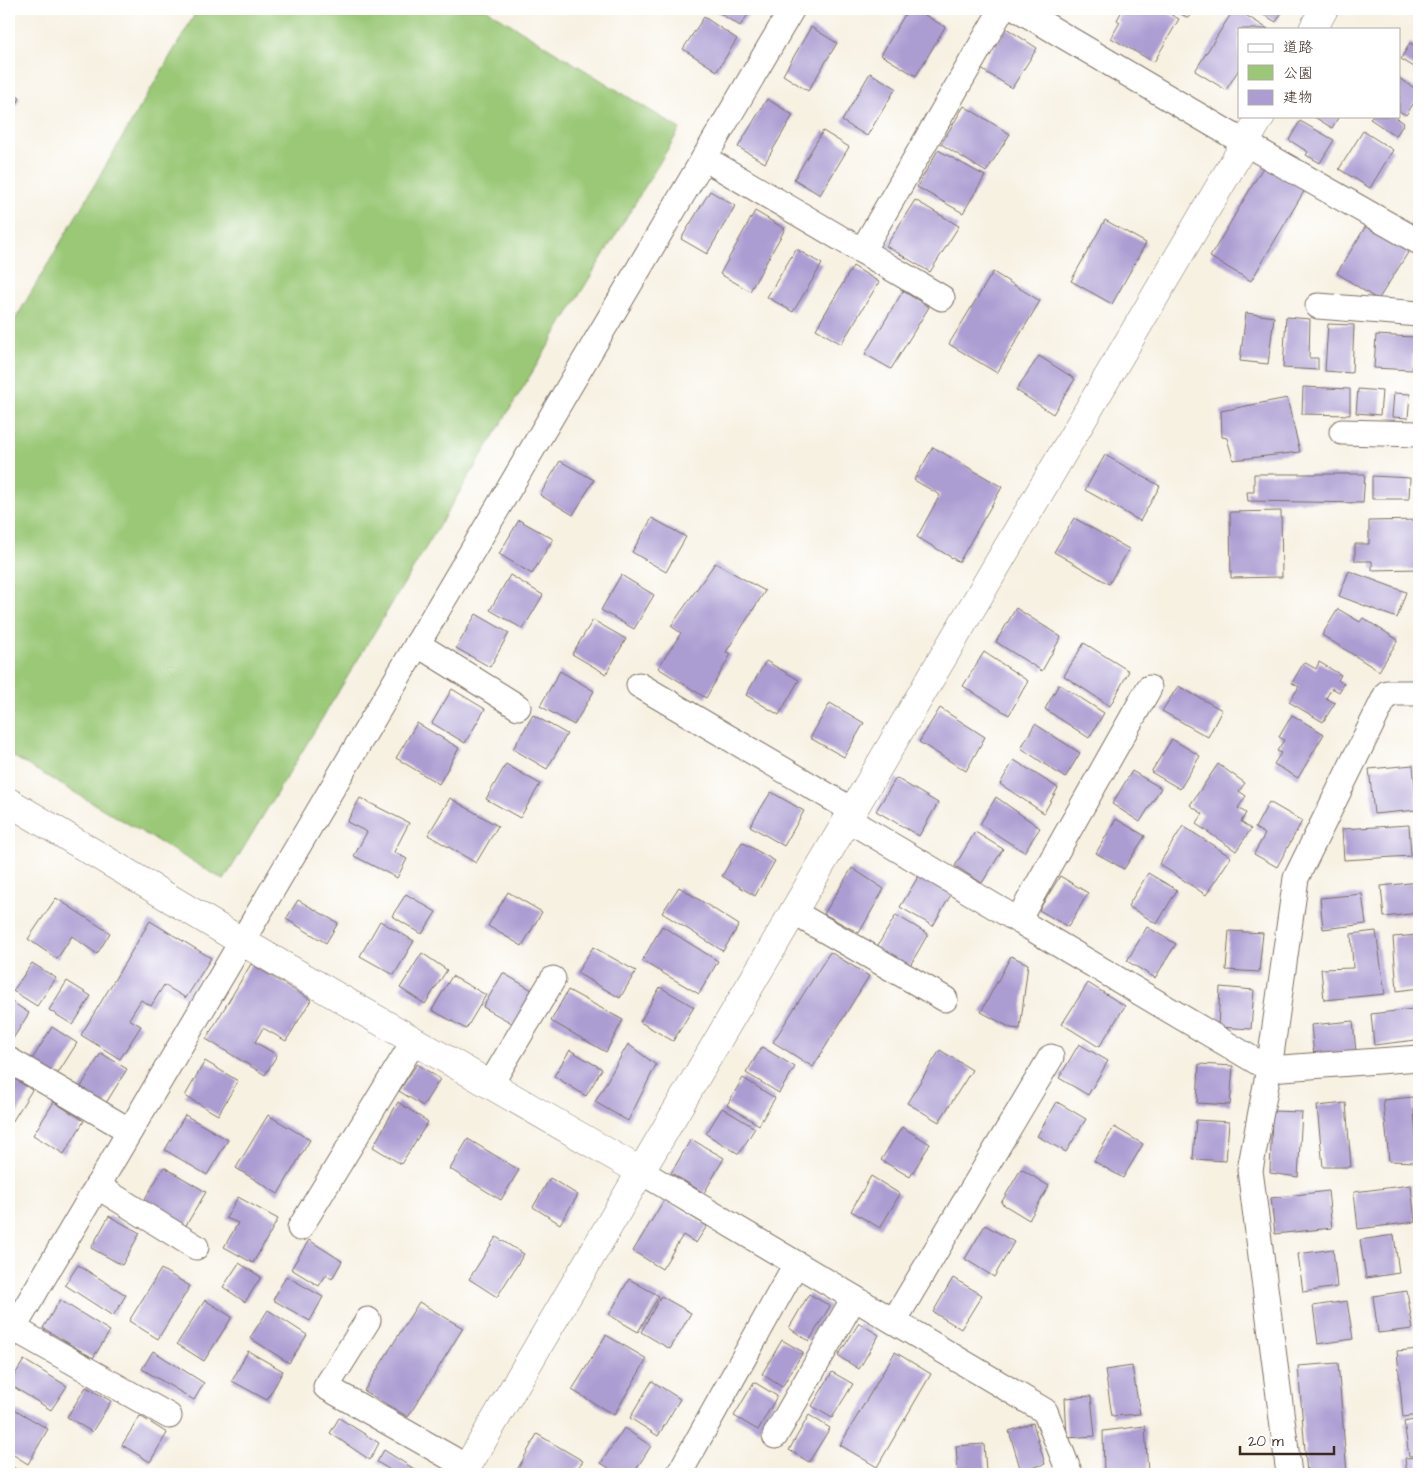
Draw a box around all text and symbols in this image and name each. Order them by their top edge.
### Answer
legend [1238,28,1400,118]
text: 道路 [1283,37,1313,58]
text: 公園 [1283,63,1313,84]
text: 建物 [1283,87,1313,108]
scale bar [1240,1423,1334,1455]
text: 20 m [1248,1431,1284,1452]

